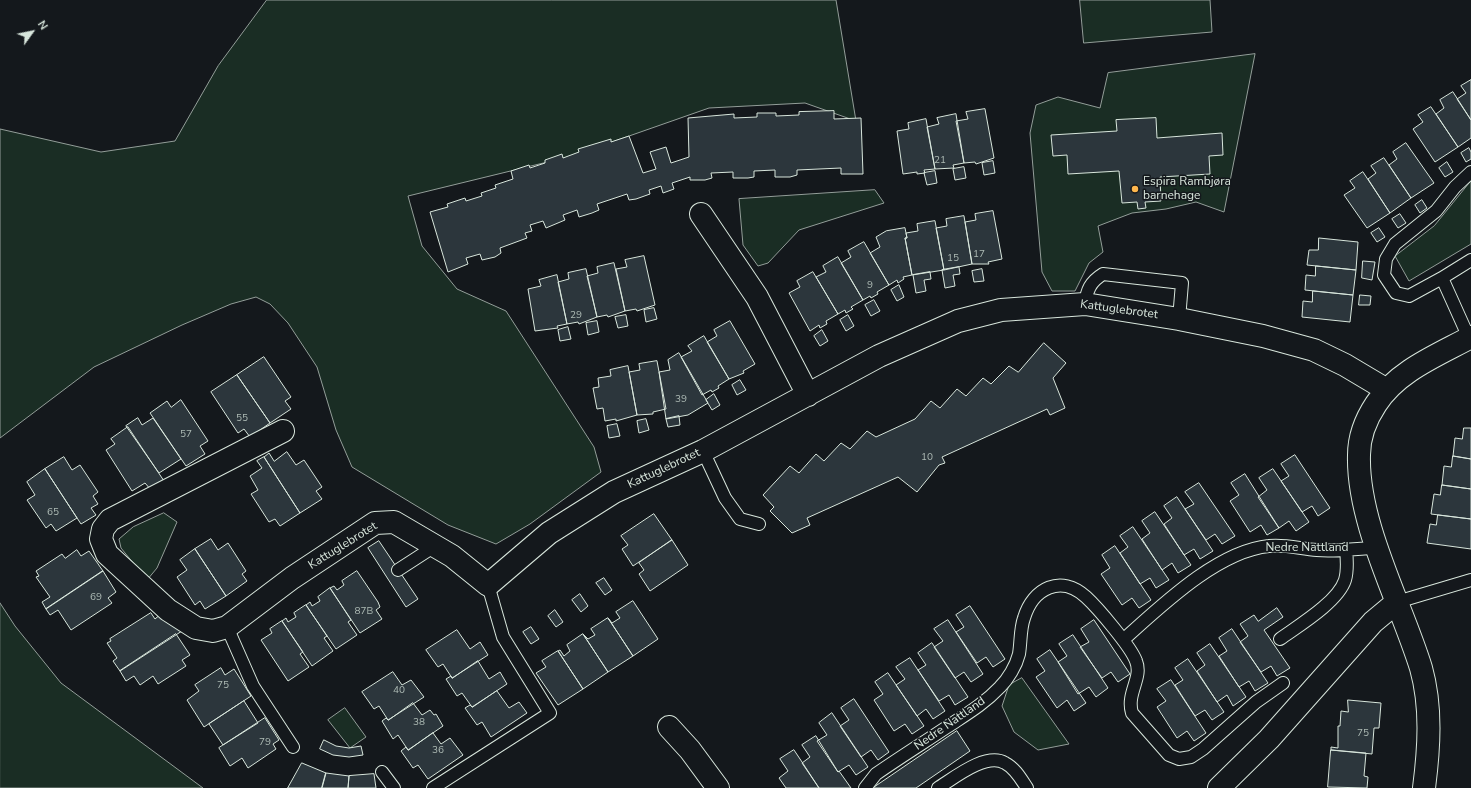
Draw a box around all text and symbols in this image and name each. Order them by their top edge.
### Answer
north arrow [12,12,52,52]
text: N [34,18,51,33]
house number: 21 [934,155,946,167]
place label: Espira Rambjøra barnehage [1143,175,1231,203]
marker: Espira Rambjøra barnehage [1130,184,1140,194]
house number: 17 [973,249,985,261]
house number: 15 [947,253,959,265]
house number: 9 [867,280,873,292]
street label: Kattuglebrotet [1079,297,1159,323]
house number: 29 [570,310,582,322]
house number: 39 [675,394,687,406]
house number: 55 [236,413,248,425]
house number: 57 [180,429,192,441]
street label: Kattuglebrotet [625,446,703,492]
house number: 10 [921,452,933,464]
house number: 65 [47,507,59,519]
street label: Kattuglebrotet [306,519,380,573]
street label: Nedre Nattland [1265,541,1349,555]
house number: 69 [90,592,102,604]
house number: 87B [355,606,373,618]
house number: 75 [217,680,229,692]
house number: 40 [393,685,405,697]
street label: Nedre Nattland [912,694,988,754]
house number: 38 [413,717,425,729]
house number: 75 [1357,728,1369,740]
house number: 79 [259,737,271,749]
house number: 36 [432,745,444,757]

